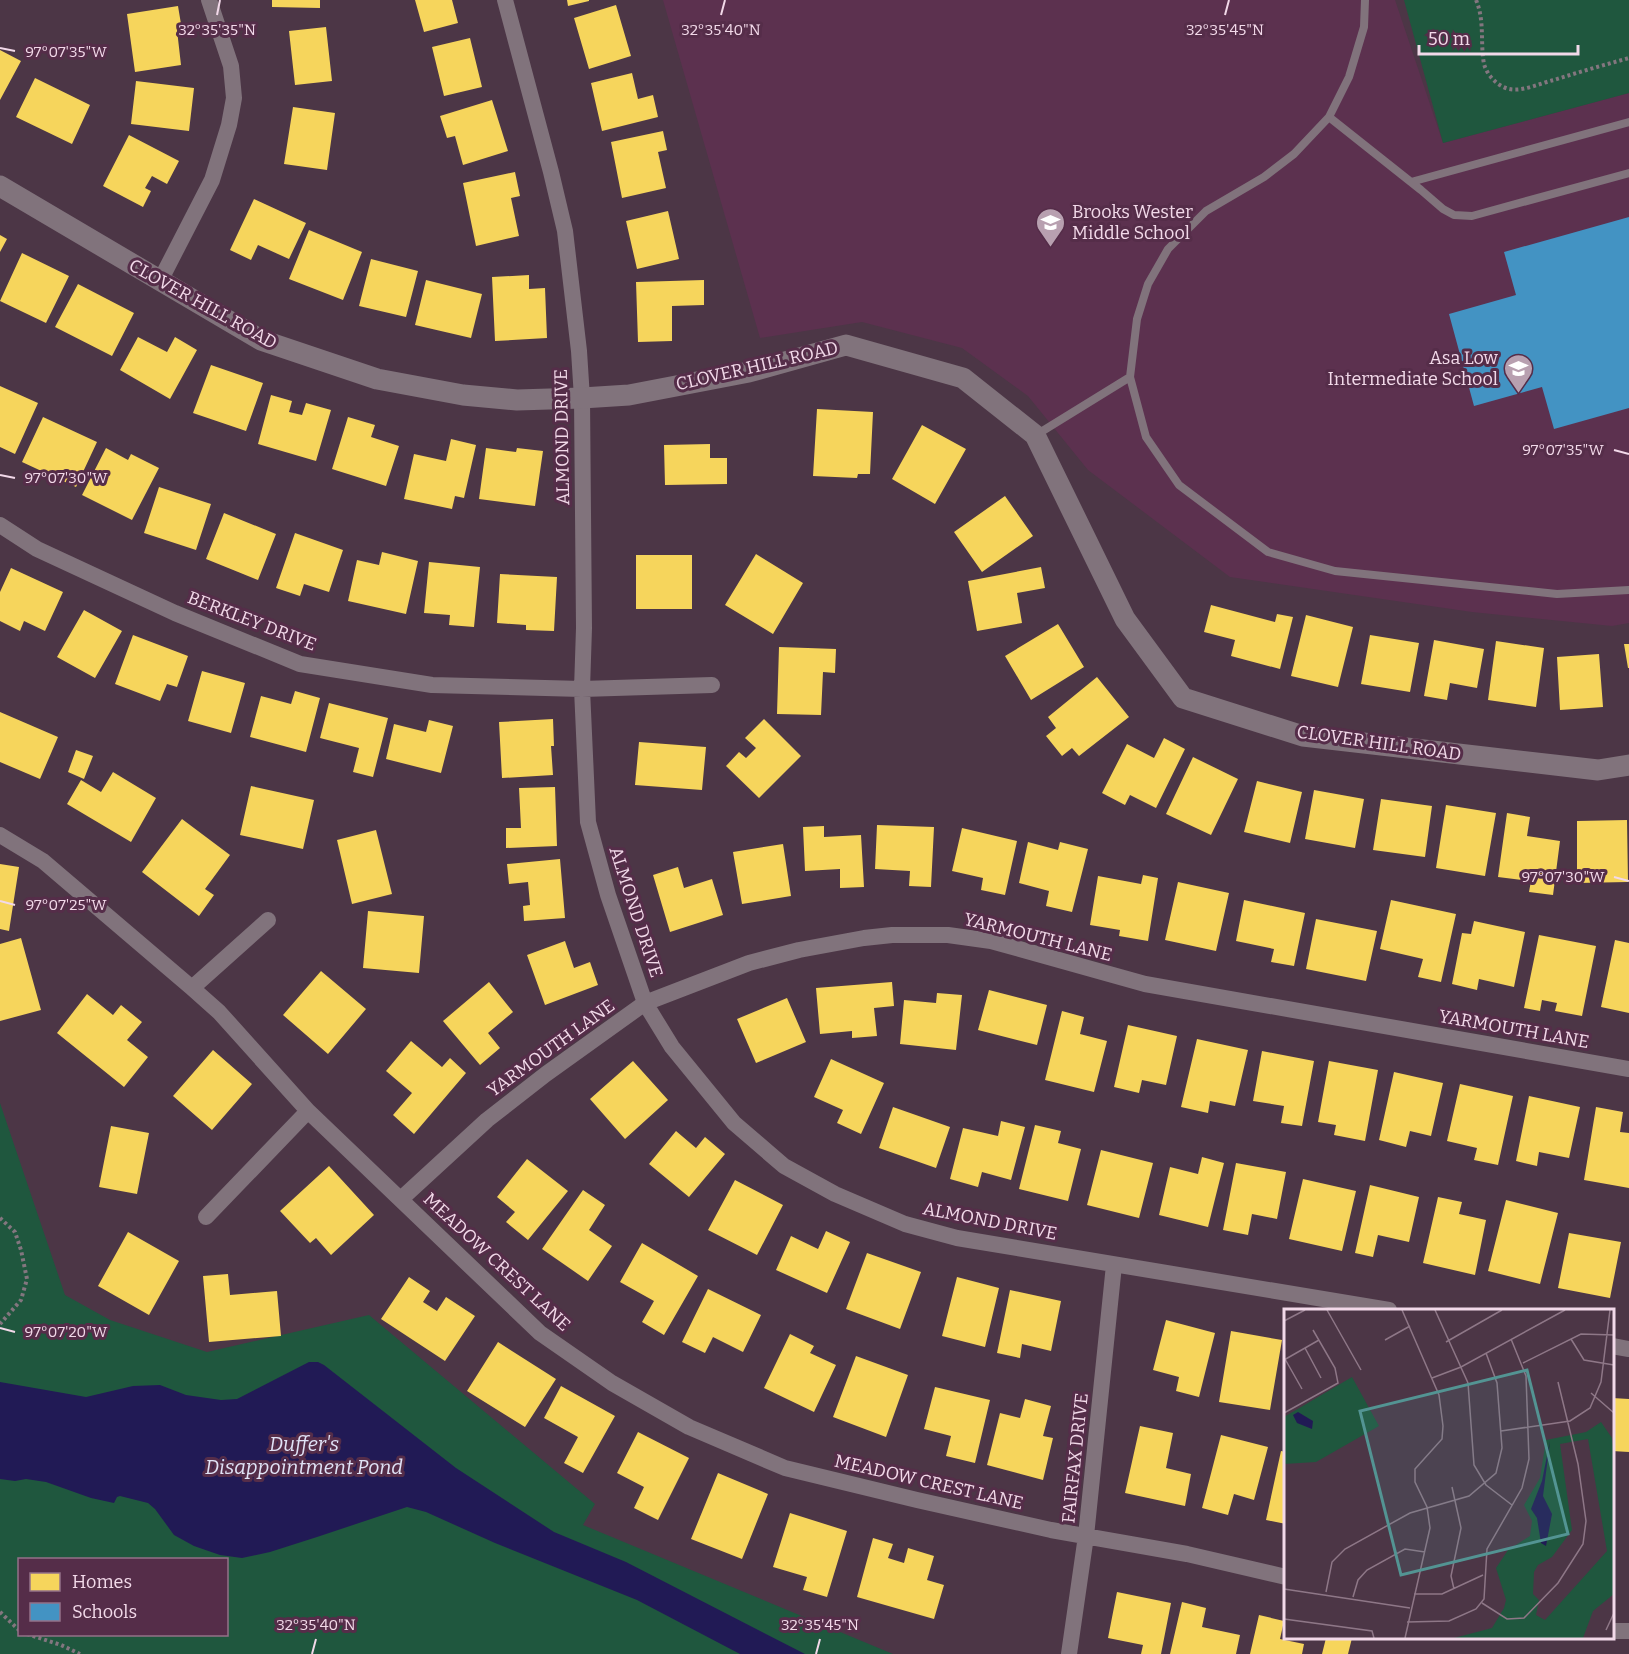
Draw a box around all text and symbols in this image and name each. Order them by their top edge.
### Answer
scale bar [1419,18,1578,56]
text: 32°35'35"N [178,21,256,39]
text: 32°35'40"N [681,21,761,39]
text: 32°35'45"N [1186,21,1264,39]
text: 50 m [1428,28,1470,50]
text: 97°07'35"W [25,43,107,61]
place label: Brooks Wester Middle School [1072,201,1193,244]
school or university icon: Brooks Wester Middle School [1035,206,1067,248]
street label: CLOVER HILL ROAD [125,254,281,354]
street label: CLOVER HILL ROAD [674,337,840,395]
place label: Asa Low Intermediate School [1328,347,1499,390]
school or university icon: Asa Low Intermediate School [1503,352,1535,394]
street label: ALMOND DRIVE [550,369,574,505]
text: 97°07'35"W [1522,441,1604,459]
text: 97°07'30"W [24,469,108,487]
street label: BERKLEY DRIVE [185,586,319,656]
street label: CLOVER HILL ROAD [1295,721,1463,765]
street label: ALMOND DRIVE [604,844,668,980]
text: 97°07'30"W [1521,868,1605,886]
text: 97°07'25"W [25,896,107,914]
street label: YARMOUTH LANE [961,908,1115,966]
street label: YARMOUTH LANE [483,994,619,1102]
street label: YARMOUTH LANE [1437,1005,1591,1053]
street label: MEADOW CREST LANE [419,1188,575,1336]
street label: ALMOND DRIVE [921,1197,1059,1245]
inset map [1284,1309,1614,1639]
text: 97°07'20"W [25,1323,108,1341]
street label: FAIRFAX DRIVE [1057,1392,1093,1524]
water label: Duffer's Disappointment Pond [205,1432,403,1479]
street label: MEADOW CREST LANE [832,1450,1026,1514]
legend [18,1558,228,1636]
text: Homes [72,1571,132,1593]
text: Schools [72,1601,137,1623]
text: 32°35'40"N [276,1616,356,1634]
text: 32°35'45"N [781,1616,859,1634]

